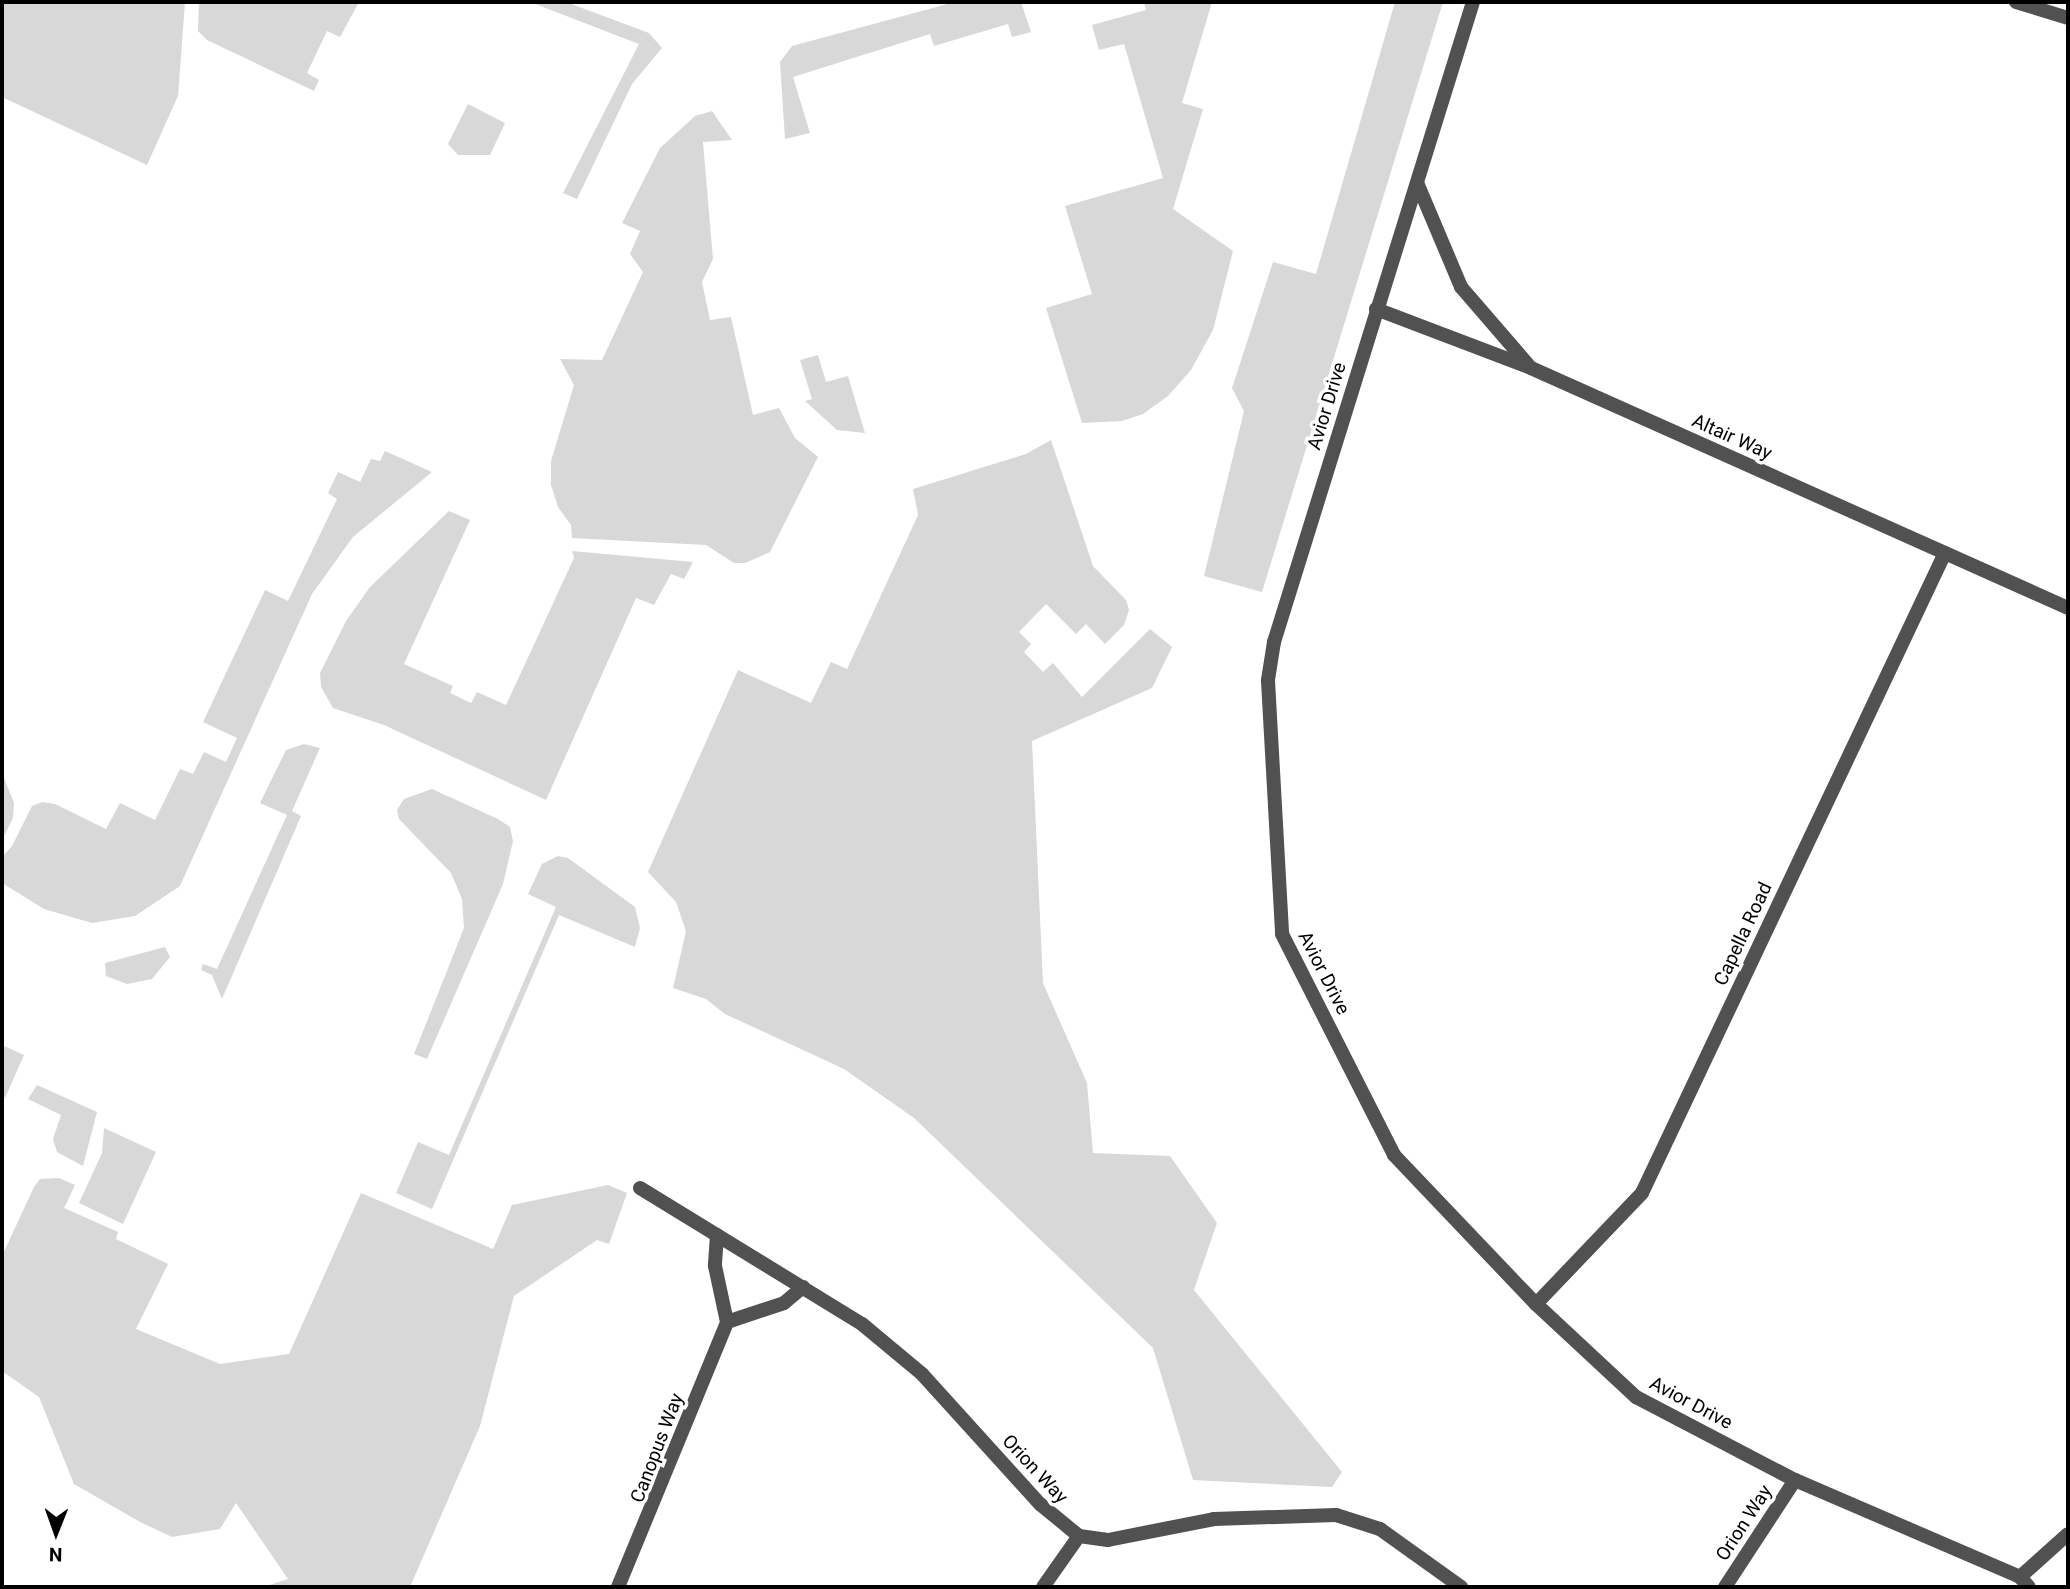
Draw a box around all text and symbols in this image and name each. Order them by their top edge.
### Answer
street label: Avior Drive [1303,359,1351,453]
street label: Altair Way [1689,409,1775,465]
street label: Capella Road [1709,879,1777,989]
street label: Avior Drive [1293,928,1355,1018]
street label: Avior Drive [1646,1372,1736,1434]
street label: Canopus Way [626,1390,688,1506]
street label: Orion Way [997,1430,1073,1508]
street label: Orion Way [1711,1481,1777,1565]
north arrow [21,1498,91,1568]
text: N [49,1543,63,1566]

